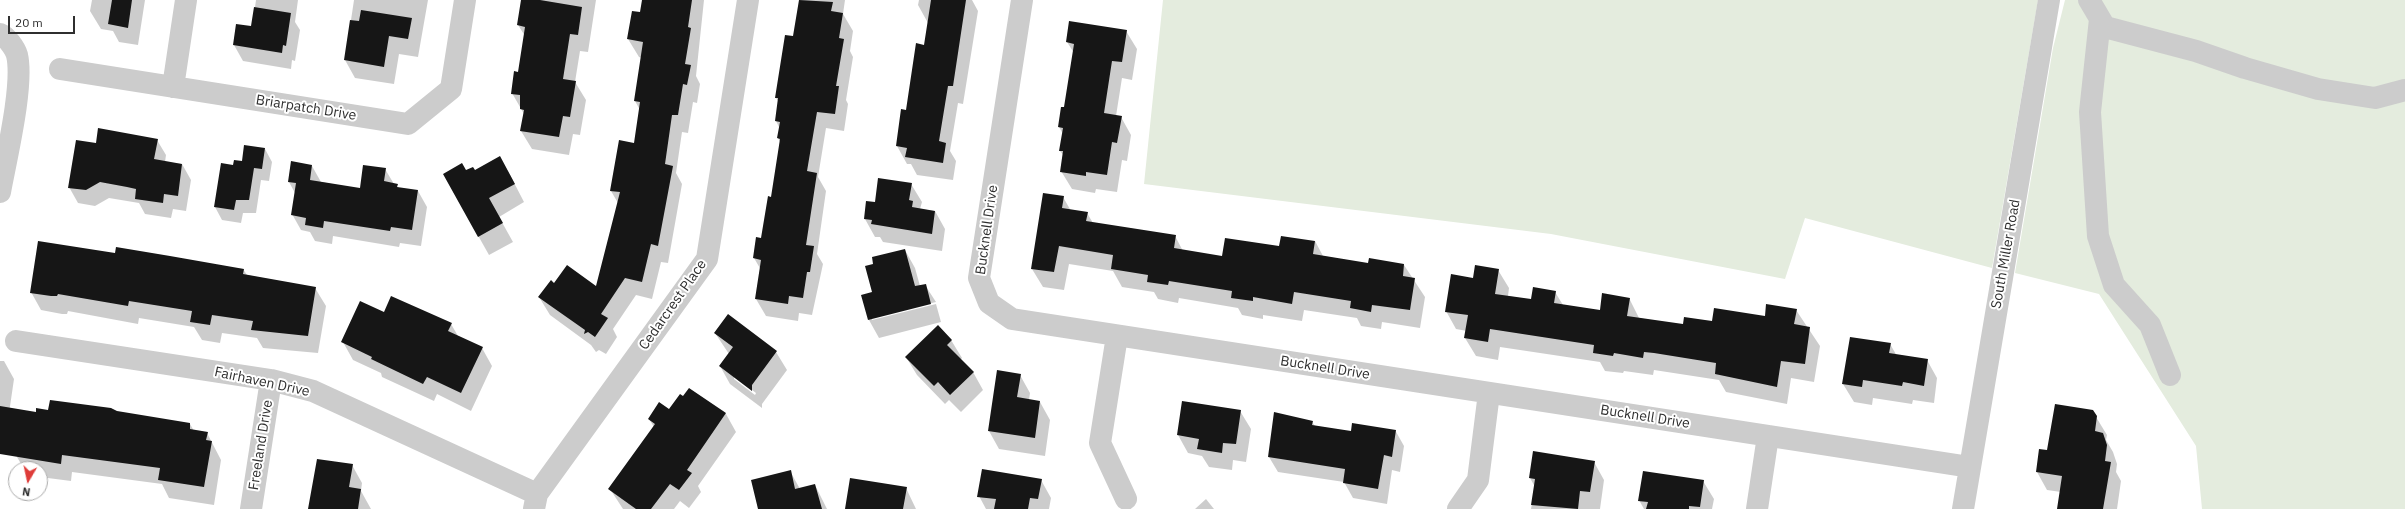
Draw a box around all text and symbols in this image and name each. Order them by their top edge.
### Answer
scale bar [10,8,77,34]
text: 20 m [15,15,43,30]
street label: Briarpatch Drive [254,92,358,124]
street label: Bucknell Drive [972,184,1002,276]
street label: South Miller Road [1988,198,2024,310]
street label: Cedarcrest Place [636,257,710,353]
street label: Bucknell Drive [1279,353,1371,383]
street label: Fairhaven Drive [213,364,311,400]
street label: Freeland Drive [246,399,276,491]
street label: Bucknell Drive [1599,402,1691,432]
north arrow [8,461,48,501]
text: N [21,484,31,499]

